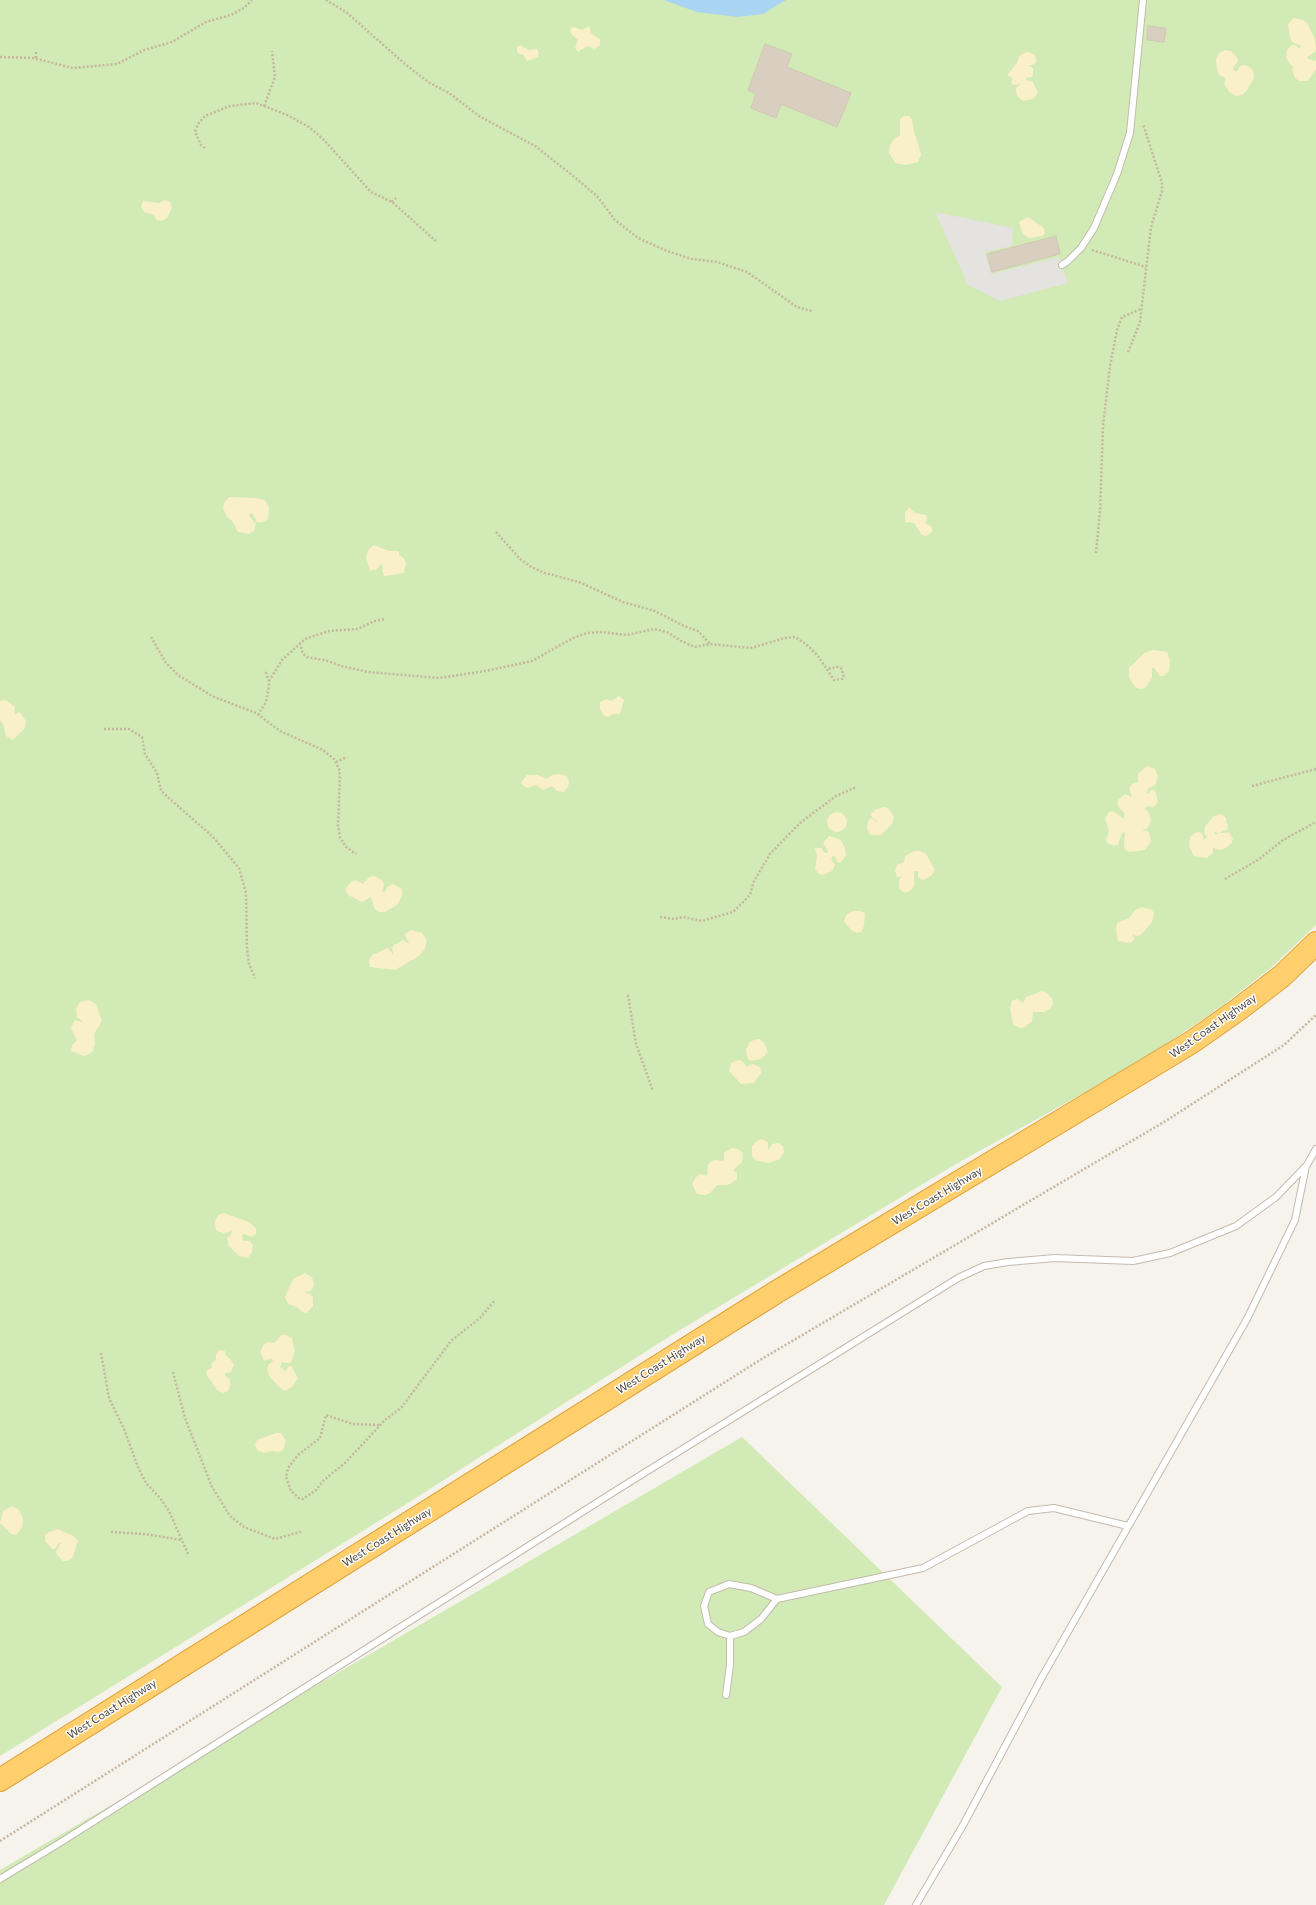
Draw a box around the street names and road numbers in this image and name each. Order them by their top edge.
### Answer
street label: West Coast Highway [1167,991,1259,1061]
street label: West Coast Highway [890,1164,984,1228]
street label: West Coast Highway [614,1331,708,1397]
street label: West Coast Highway [340,1504,434,1570]
street label: West Coast Highway [65,1676,159,1742]

